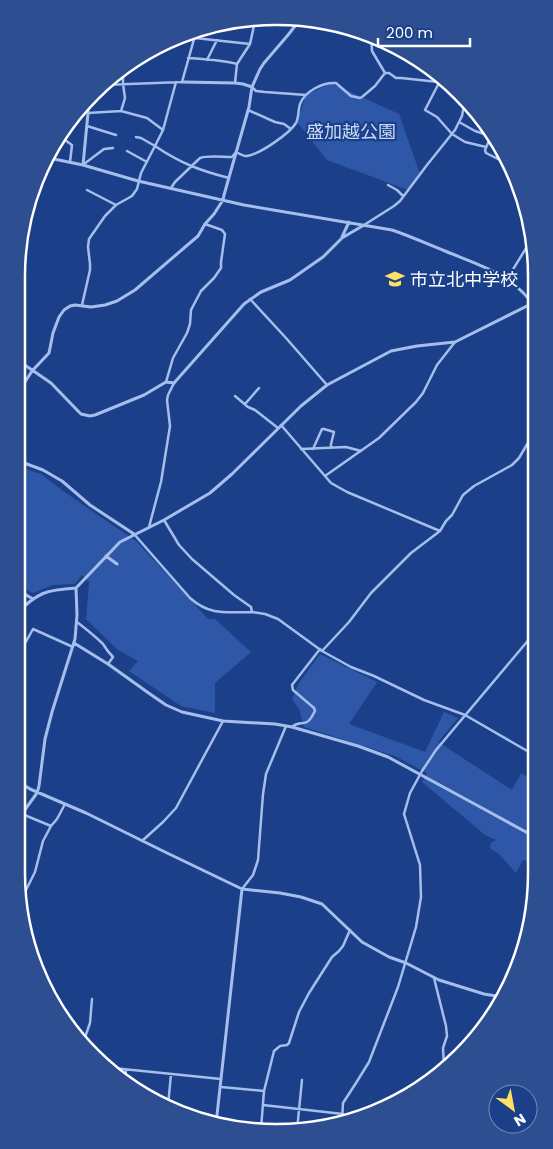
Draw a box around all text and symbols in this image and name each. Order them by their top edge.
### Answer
scale bar [378,15,470,47]
text: 200 m [386,22,433,43]
park label: 盛加越公園 [306,119,396,144]
place label: 市立北中学校 [410,267,518,292]
school or university icon: 市立北中学校 [384,268,406,290]
north arrow [488,1084,538,1134]
text: N [510,1109,530,1131]

